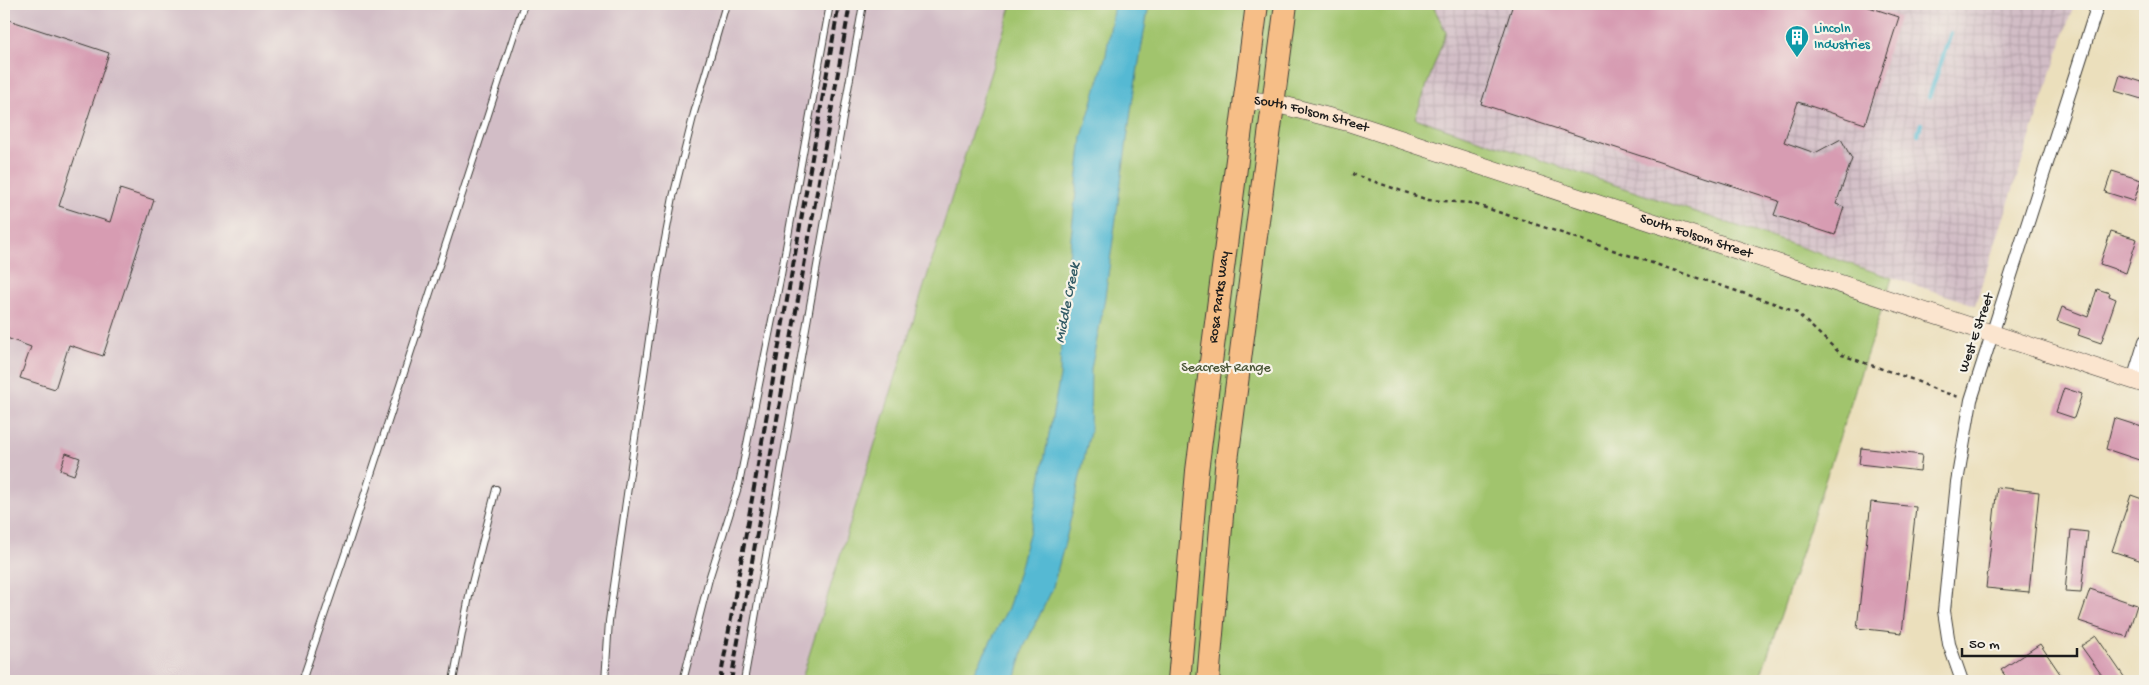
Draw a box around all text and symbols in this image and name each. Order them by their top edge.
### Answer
place label: Lincoln Industries [1814,21,1871,54]
building icon: Lincoln Industries [1784,24,1810,58]
street label: South Folsom Street [1253,92,1372,137]
street label: South Folsom Street [1638,210,1756,263]
street label: Rosa Parks Way [1205,250,1234,344]
water label: Middle Creek [1051,260,1085,345]
street label: West E Street [1956,290,1999,375]
park label: Seacrest Range [1181,360,1272,377]
scale bar [1962,625,2076,657]
text: 50 m [1969,636,2000,654]

